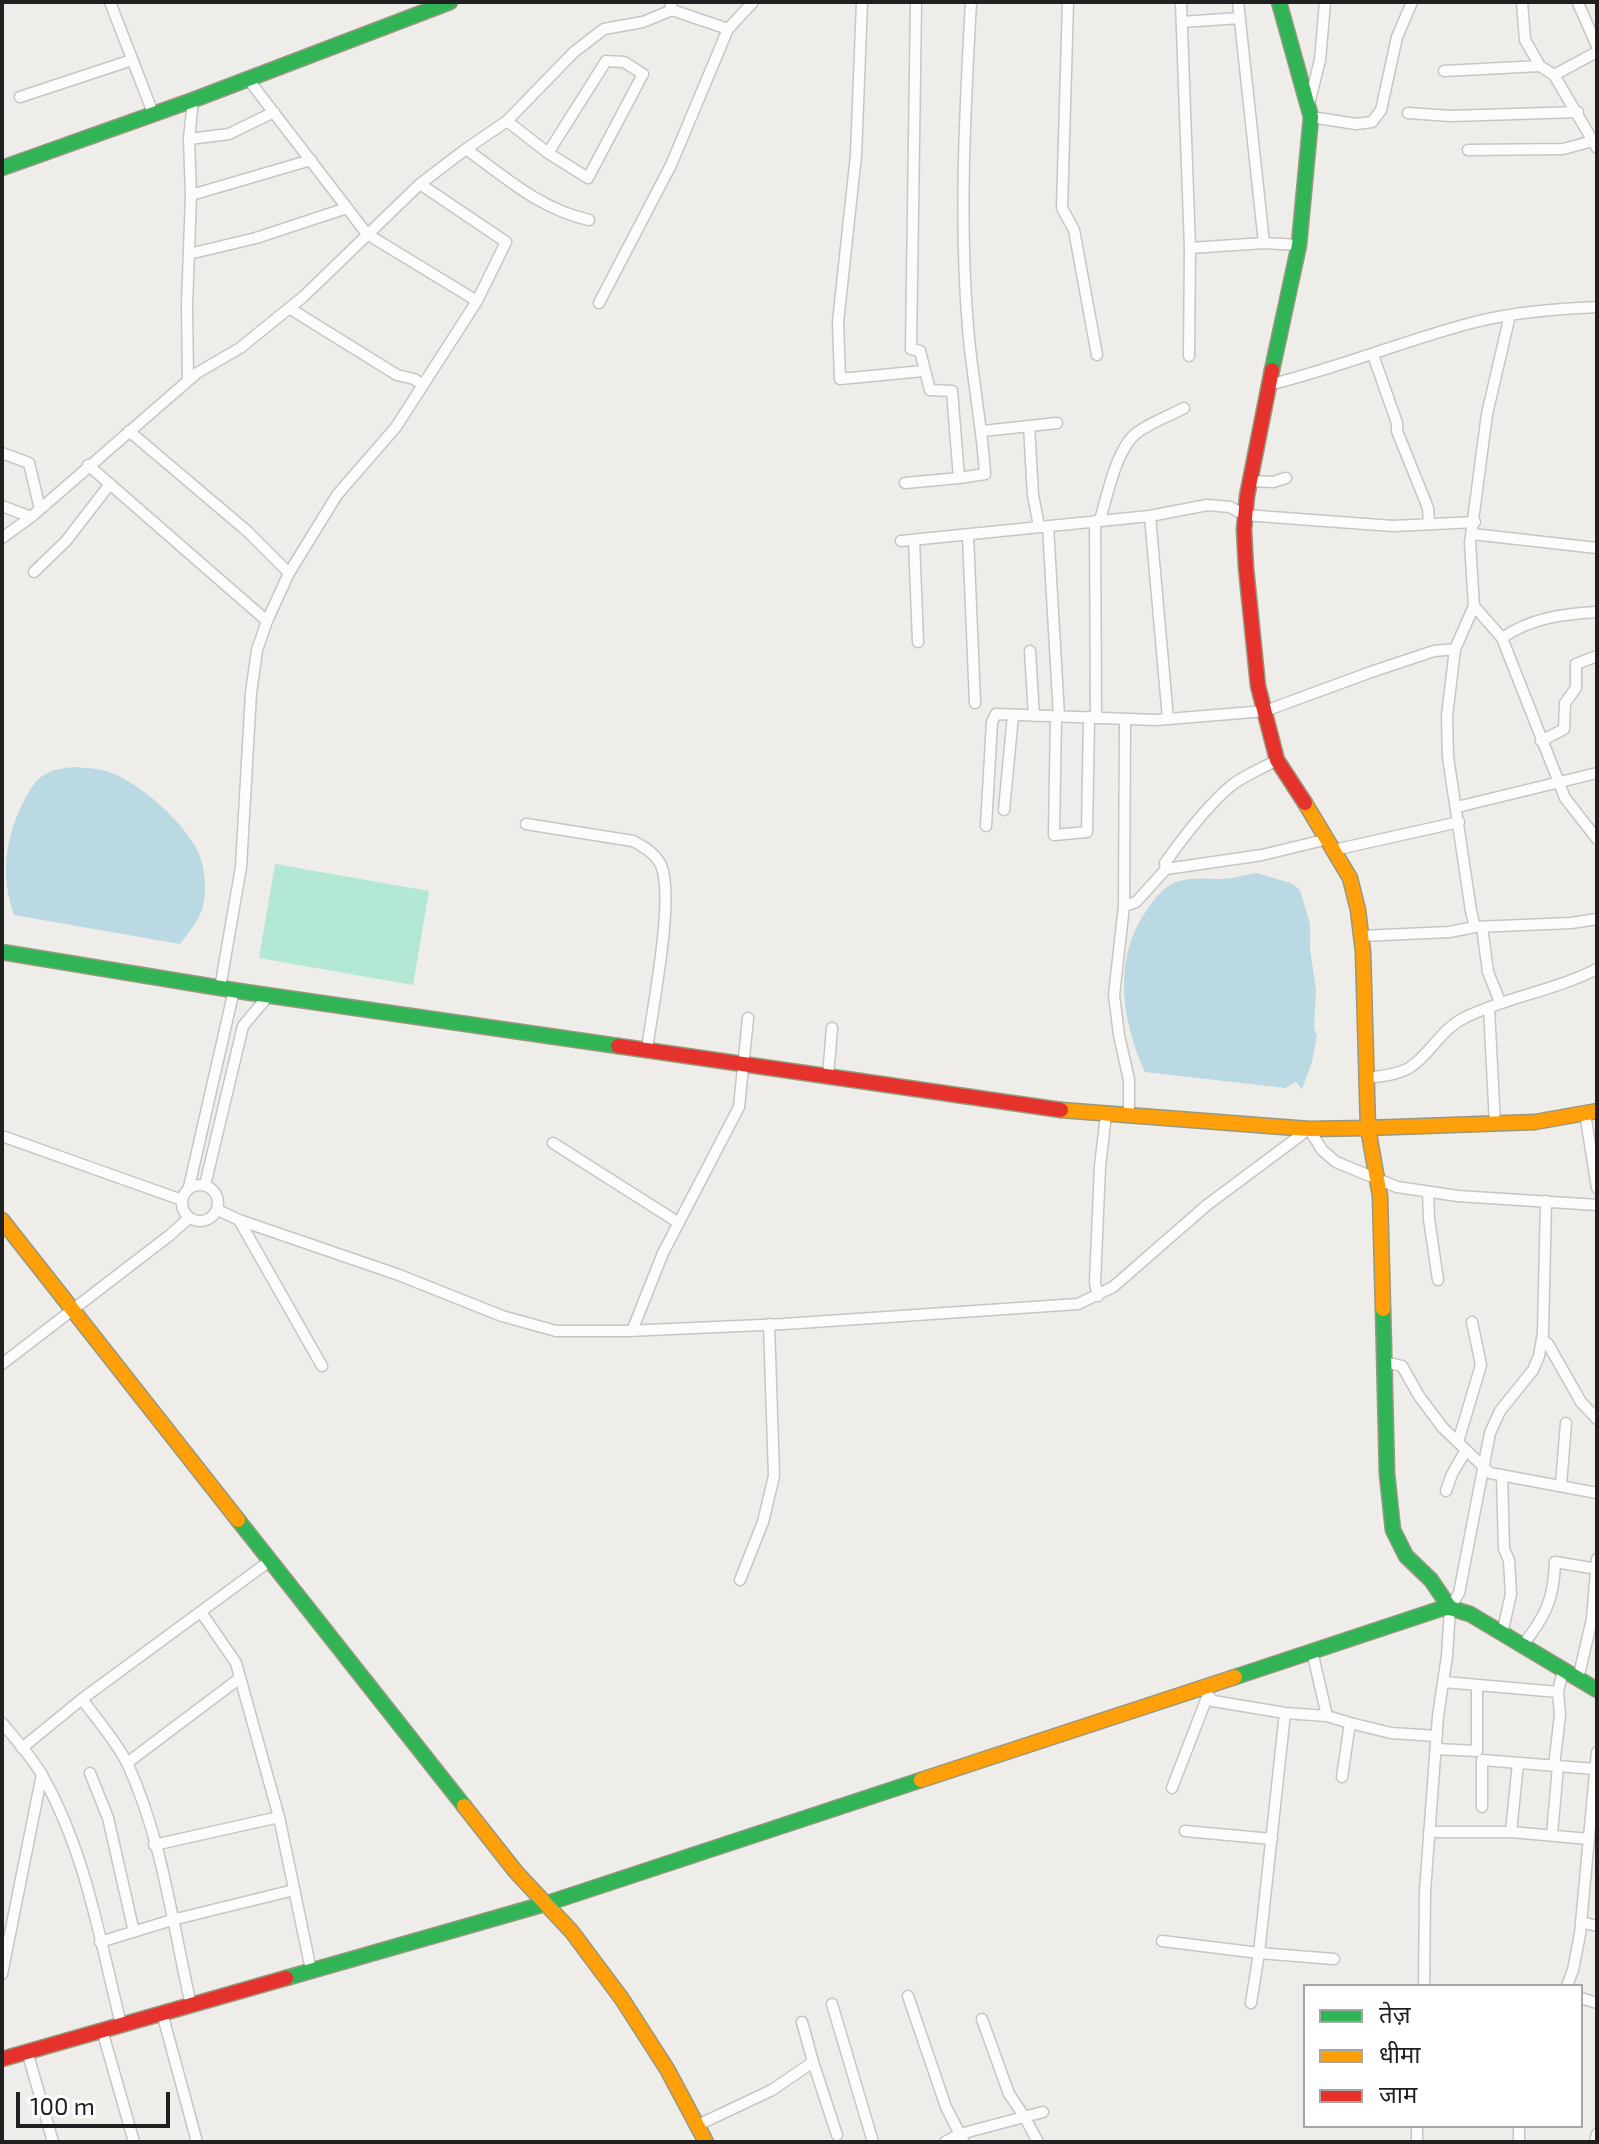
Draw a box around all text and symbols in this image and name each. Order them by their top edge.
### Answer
legend [1303,1984,1583,2128]
text: तेज़ [1379,1999,1411,2028]
text: धीमा [1379,2039,1421,2068]
scale bar [20,2076,174,2126]
text: जाम [1379,2079,1417,2108]
text: 100 m [30,2091,95,2120]

